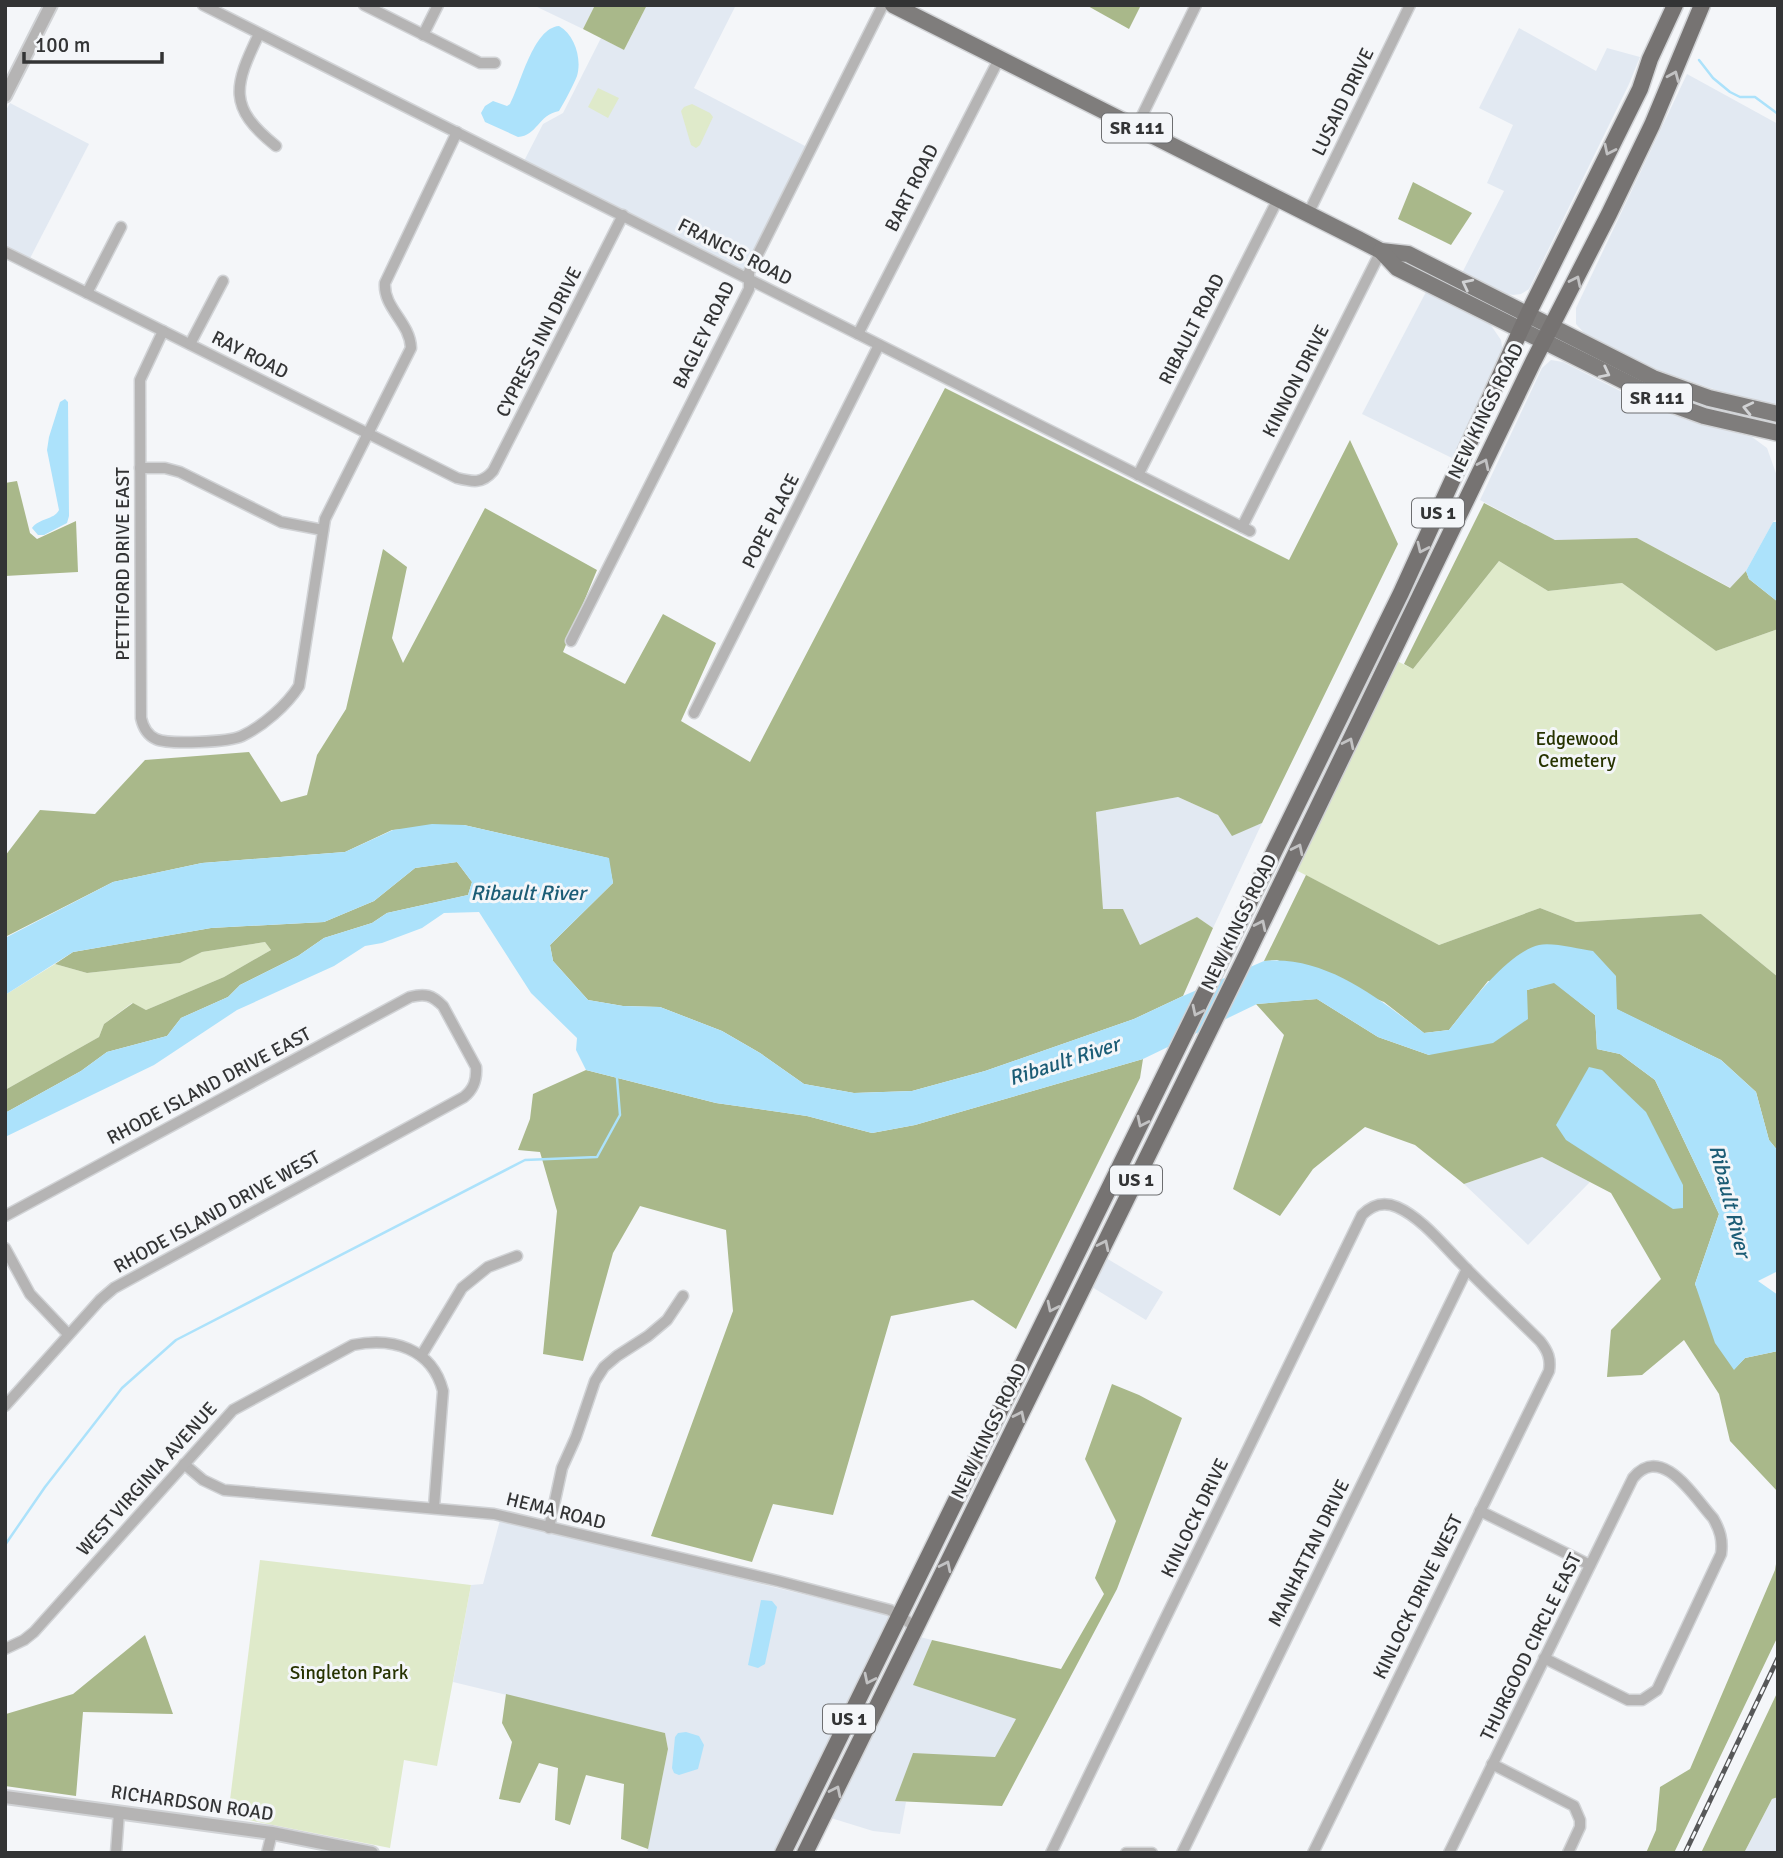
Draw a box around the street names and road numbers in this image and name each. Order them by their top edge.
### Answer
street label: LUSAID DRIVE [1307,44,1379,160]
road number: SR 111 [1102,113,1172,142]
street label: BART ROAD [880,140,944,236]
street label: FRANCIS ROAD [674,213,796,291]
street label: CYPRESS INN DRIVE [491,263,587,421]
street label: RIBAULT ROAD [1154,270,1230,388]
street label: BAGLEY ROAD [668,277,740,393]
street label: KINNON DRIVE [1257,321,1335,441]
street label: RAY ROAD [208,325,292,385]
street label: NEW KINGS ROAD [1443,339,1529,483]
road number: SR 111 [1622,384,1692,412]
street label: PETTIFORD DRIVE EAST [111,467,135,661]
street label: POPE PLACE [737,470,805,572]
road number: US 1 [1412,499,1464,528]
street label: NEW KINGS ROAD [1196,850,1282,994]
street label: RHODE ISLAND DRIVE EAST [103,1022,316,1150]
street label: RHODE ISLAND DRIVE WEST [110,1145,325,1279]
road number: US 1 [1110,1166,1162,1195]
street label: NEW KINGS ROAD [946,1359,1032,1503]
street label: WEST VIRGINIA AVENUE [72,1397,222,1561]
street label: KINLOCK DRIVE [1156,1454,1234,1582]
street label: MANHATTAN DRIVE [1263,1475,1355,1631]
street label: HEMA ROAD [504,1487,608,1535]
street label: KINLOCK DRIVE WEST [1368,1510,1469,1683]
street label: THURGOOD CIRCLE EAST [1475,1549,1587,1745]
road number: US 1 [823,1704,875,1734]
street label: RICHARDSON ROAD [109,1780,275,1826]

